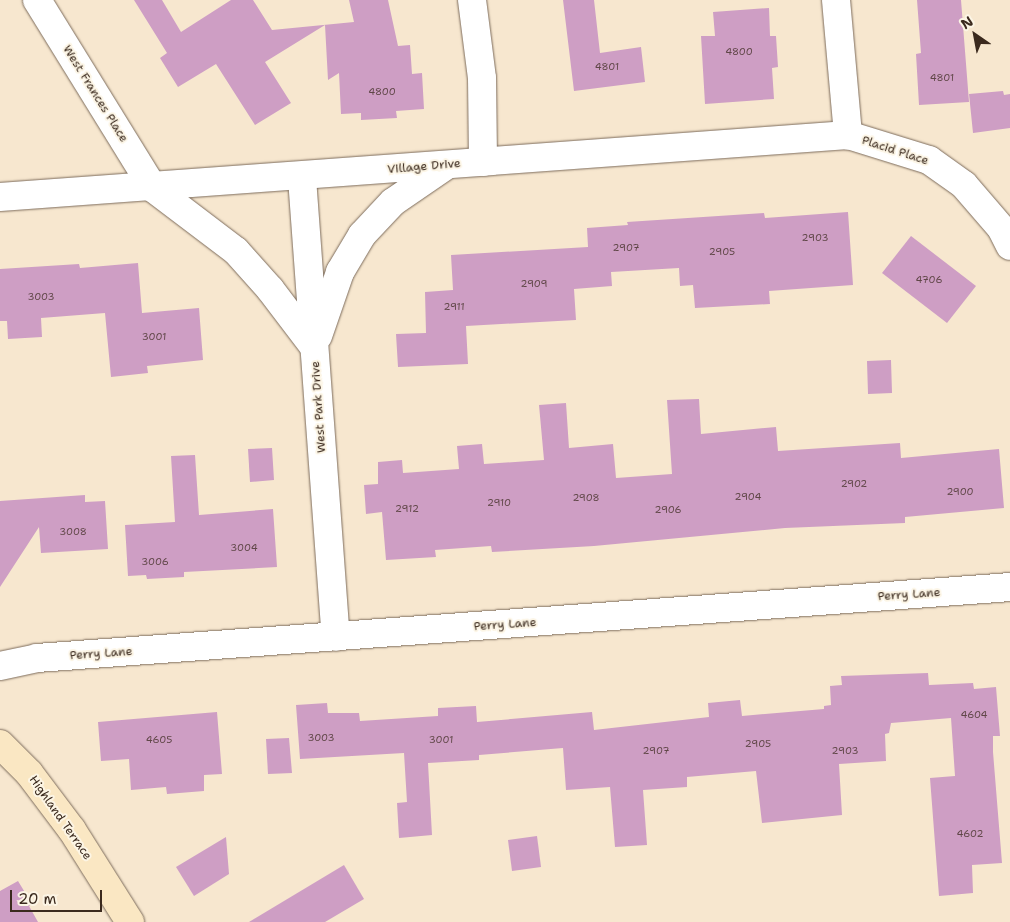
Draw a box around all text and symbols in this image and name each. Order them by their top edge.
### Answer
north arrow [950,10,1000,60]
text: N [957,12,976,33]
street label: West Frances Place [59,43,131,145]
house number: 4800 [725,46,753,58]
house number: 4801 [595,61,619,73]
house number: 4801 [930,72,954,84]
house number: 4800 [368,86,396,98]
street label: Placid Place [860,133,930,169]
street label: Village Drive [387,157,461,177]
house number: 2903 [802,232,828,244]
house number: 2907 [613,242,639,254]
house number: 2905 [709,246,735,258]
house number: 4706 [916,274,942,286]
house number: 2909 [520,278,548,290]
house number: 3003 [27,291,55,303]
house number: 2911 [443,301,465,313]
house number: 3001 [142,331,166,343]
street label: West Park Drive [309,361,329,453]
house number: 2902 [841,478,867,490]
house number: 2900 [946,486,974,498]
house number: 2904 [734,491,762,503]
house number: 2908 [572,492,600,504]
house number: 2910 [487,497,511,509]
house number: 2912 [395,503,419,515]
house number: 2906 [654,504,682,516]
house number: 3008 [59,526,87,538]
house number: 3004 [230,542,258,554]
house number: 3006 [141,556,169,568]
street label: Perry Lane [877,586,941,604]
street label: Perry Lane [473,616,537,634]
street label: Perry Lane [69,645,133,663]
house number: 4604 [960,709,988,721]
house number: 3003 [307,732,335,744]
house number: 4605 [146,734,172,746]
house number: 3001 [429,734,453,746]
house number: 2905 [745,738,771,750]
house number: 2907 [643,745,669,757]
house number: 2903 [832,745,858,757]
street label: Highland Terrace [26,773,94,863]
house number: 4602 [957,828,983,840]
scale bar [12,880,105,912]
text: 20 m [18,889,57,909]

